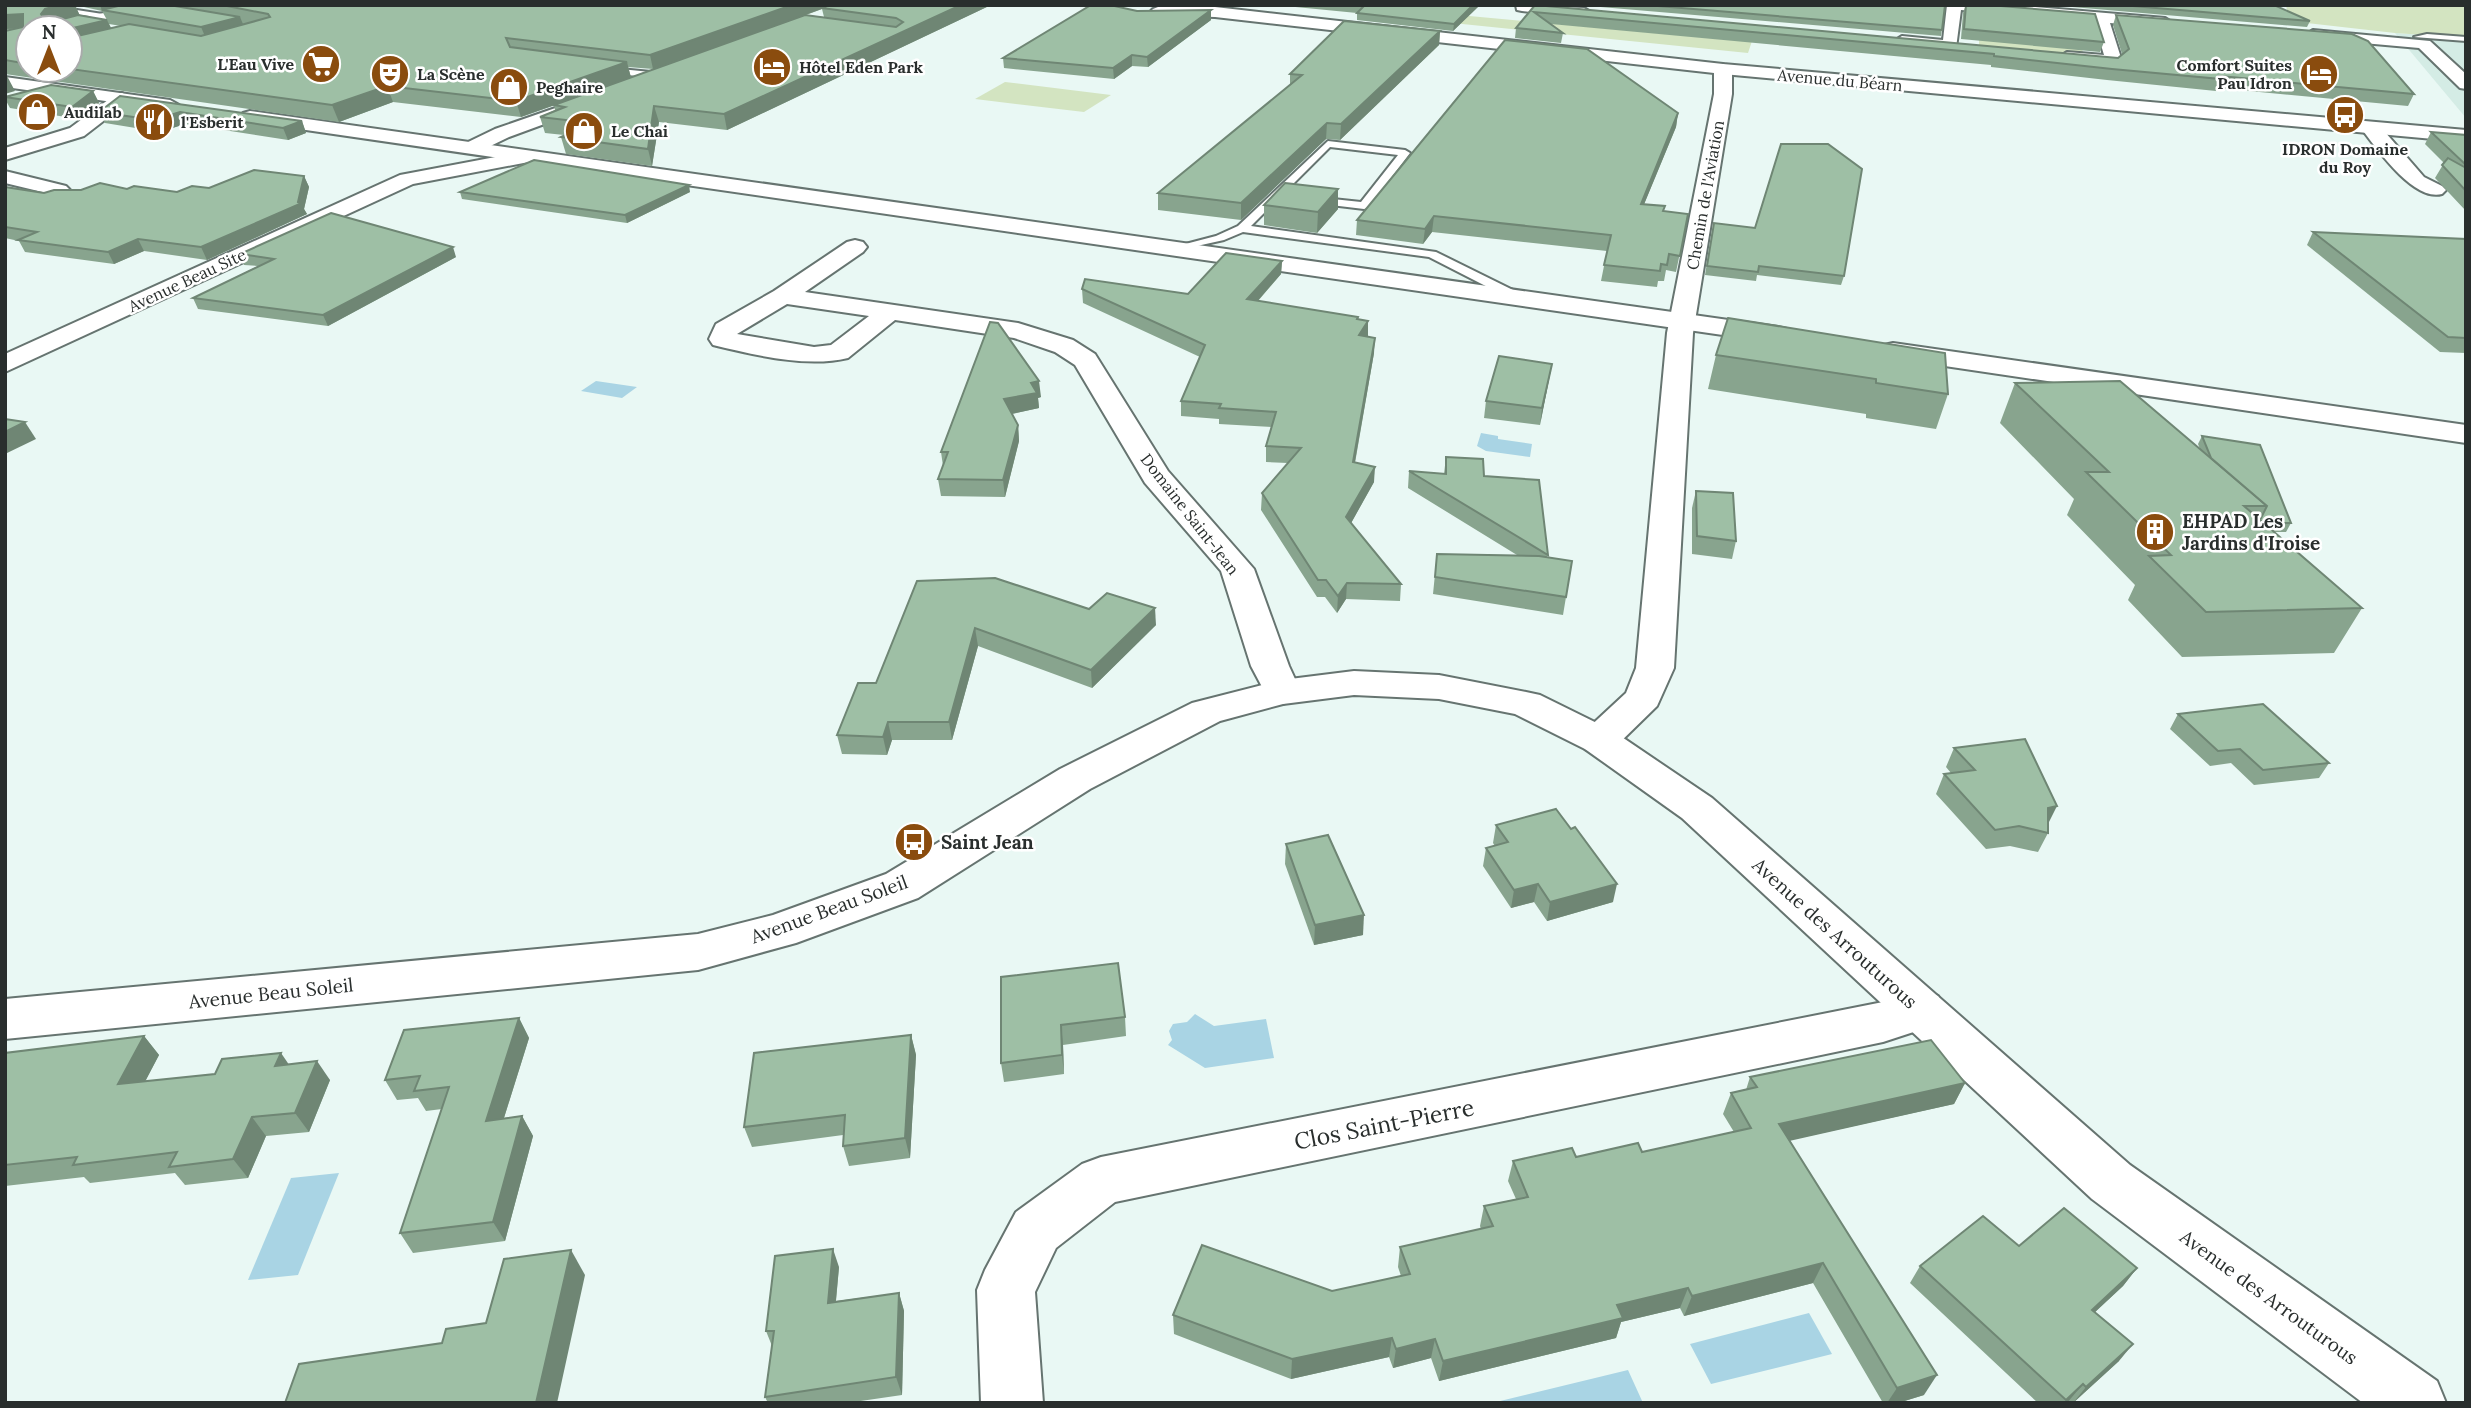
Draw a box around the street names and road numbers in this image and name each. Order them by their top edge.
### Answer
street label: Avenue du Béarn [1776,64,1904,95]
street label: Chemin de l'Aviation [1682,118,1728,271]
street label: Avenue Beau Site [124,244,249,316]
street label: Domaine Saint-Jean [1136,449,1244,579]
street label: Avenue des Arrouturous [1747,852,1923,1014]
street label: Avenue Beau Soleil [746,869,911,949]
street label: Avenue Beau Soleil [186,972,355,1014]
street label: Clos Saint-Pierre [1292,1092,1476,1156]
street label: Avenue des Arrouturous [2175,1224,2363,1370]

